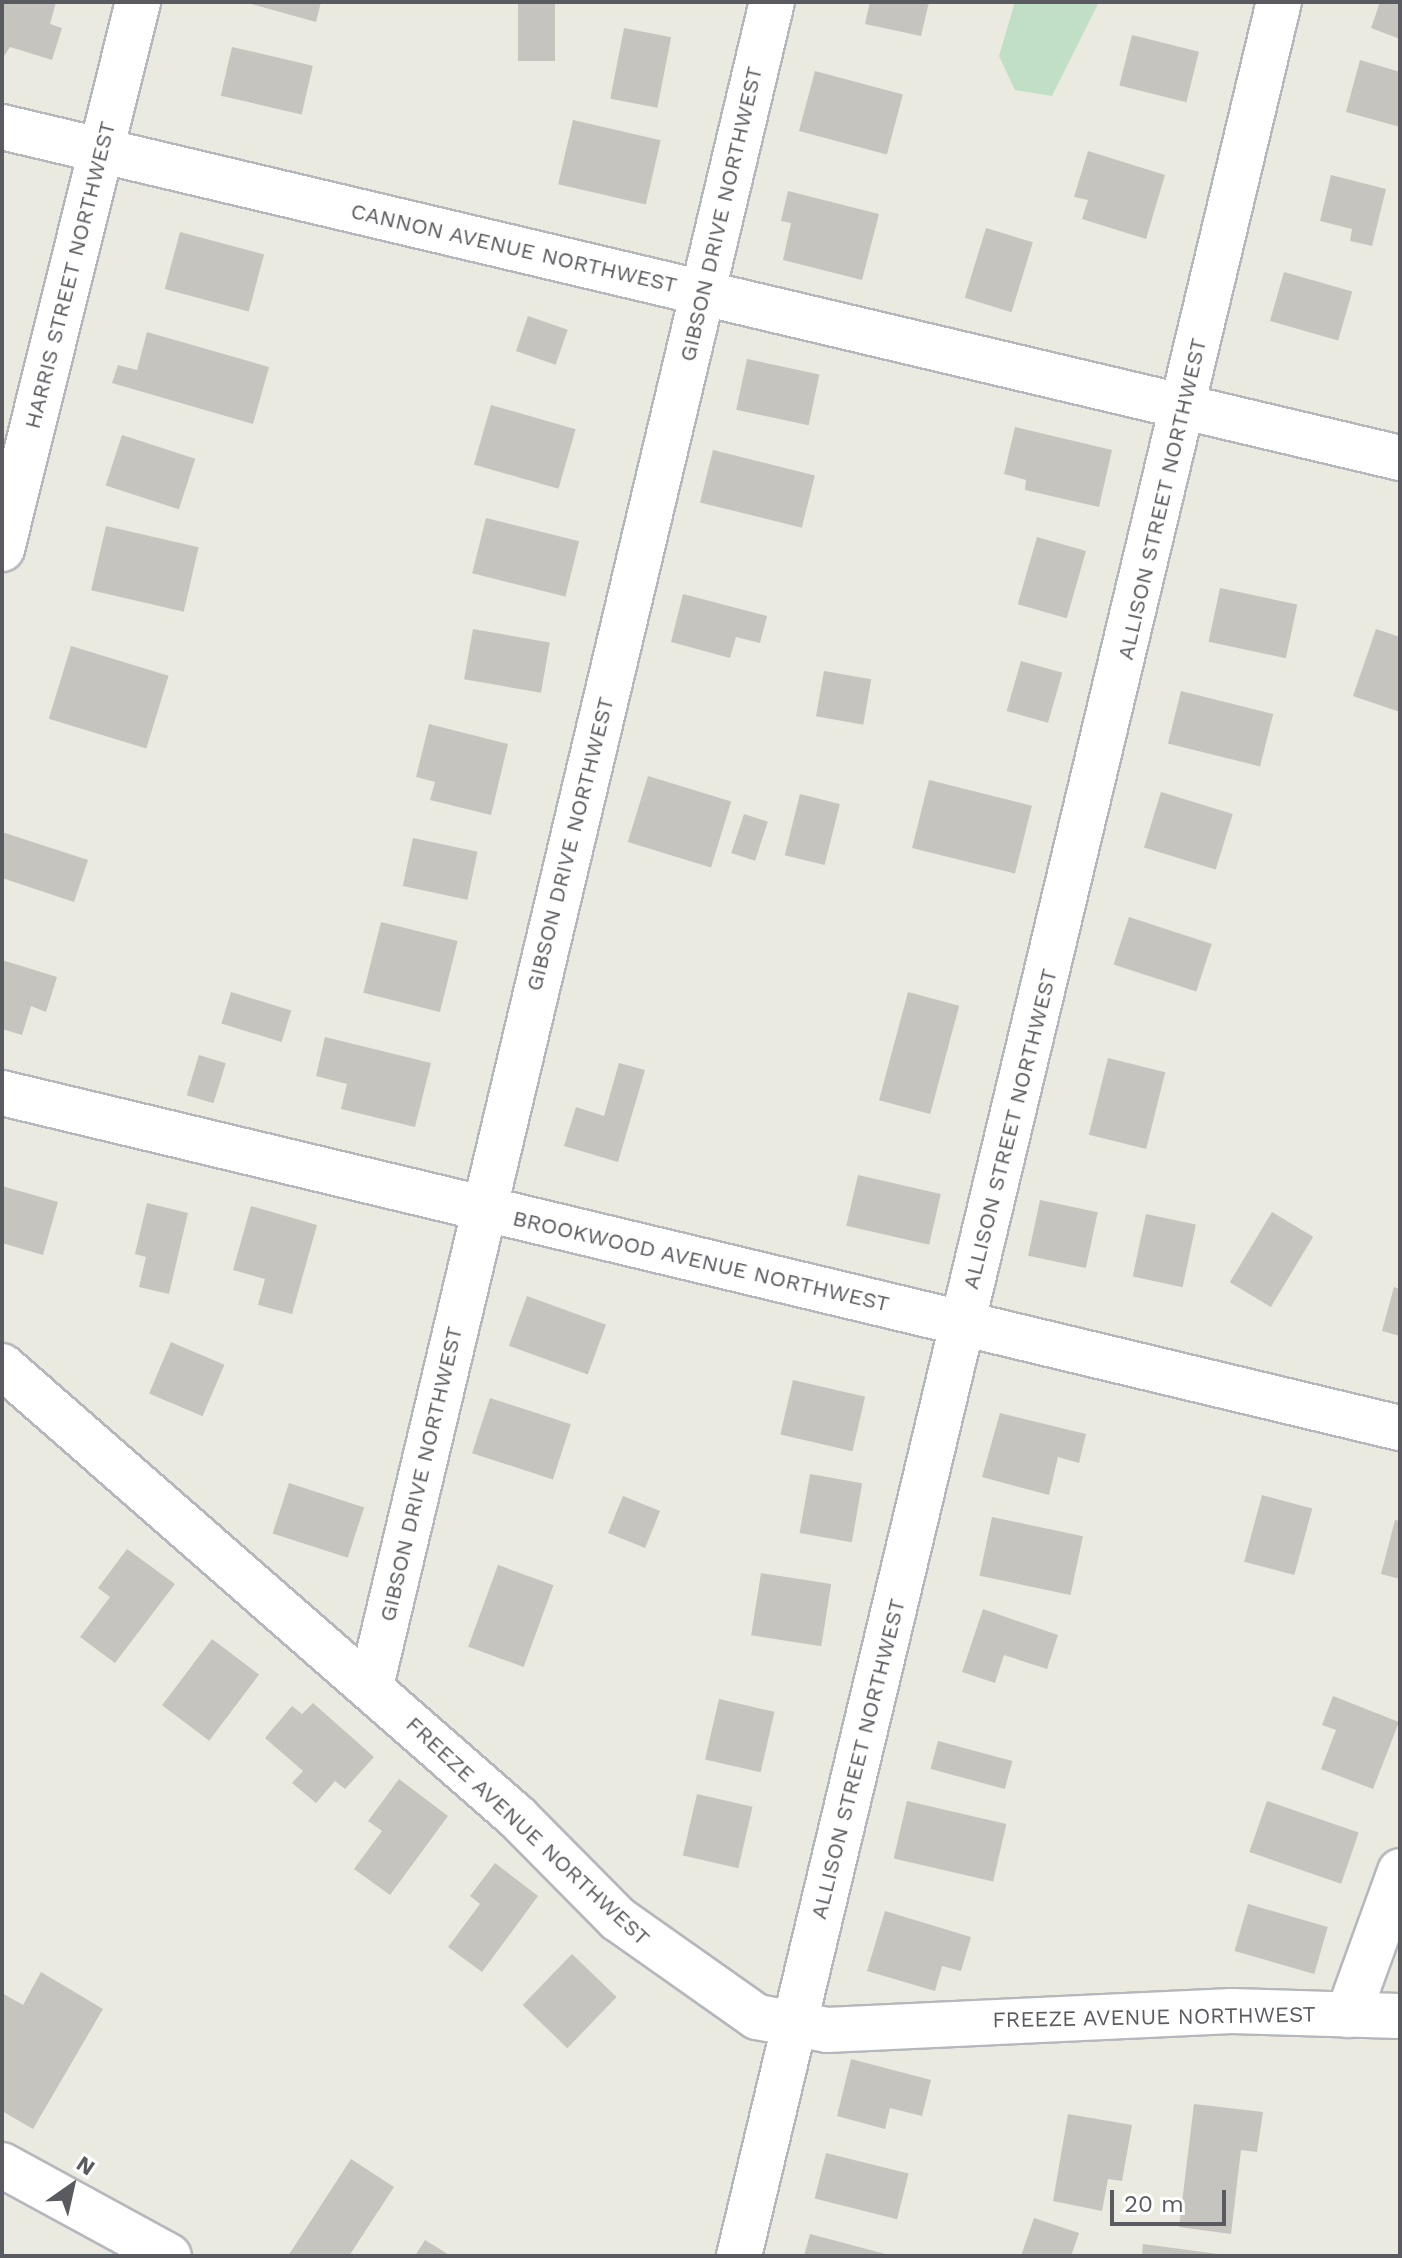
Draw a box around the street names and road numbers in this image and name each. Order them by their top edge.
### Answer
street label: GIBSON DRIVE NORTHWEST [674,64,768,364]
street label: HARRIS STREET NORTHWEST [19,118,121,432]
street label: CANNON AVENUE NORTHWEST [348,197,680,299]
street label: ALLISON STREET NORTHWEST [1112,335,1212,663]
street label: GIBSON DRIVE NORTHWEST [521,694,619,994]
street label: ALLISON STREET NORTHWEST [957,966,1063,1292]
street label: BROOKWOOD AVENUE NORTHWEST [510,1205,892,1317]
street label: GIBSON DRIVE NORTHWEST [374,1324,468,1624]
street label: ALLISON STREET NORTHWEST [805,1596,911,1922]
street label: FREEZE AVENUE NORTHWEST [400,1711,656,1951]
street label: FREEZE AVENUE NORTHWEST [992,2001,1316,2033]

